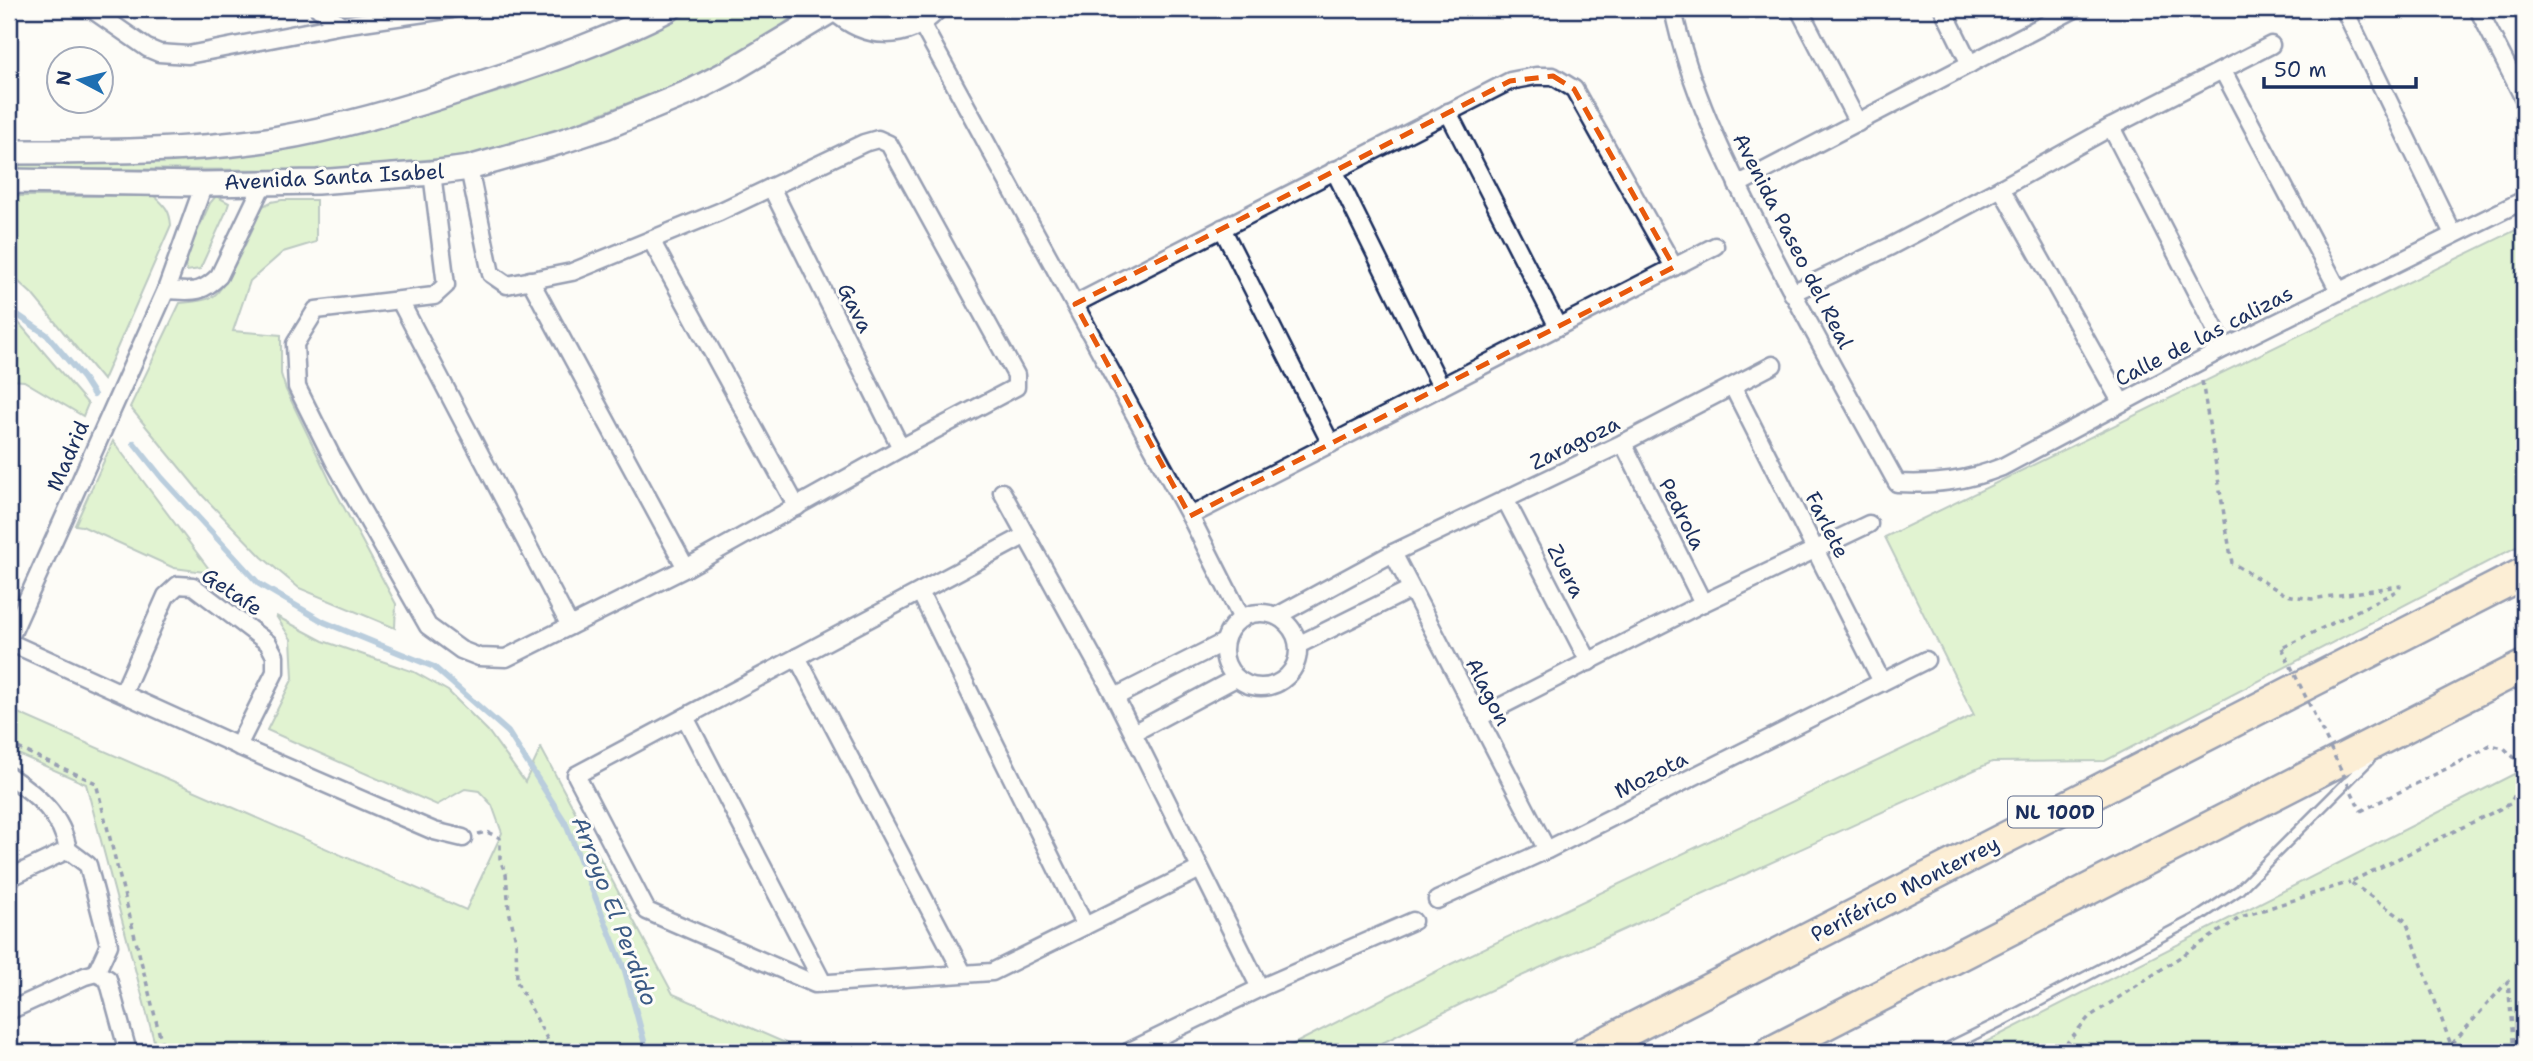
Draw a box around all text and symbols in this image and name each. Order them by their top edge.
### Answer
north arrow [46,46,116,116]
scale bar [2264,46,2416,90]
text: 50 m [2274,56,2327,84]
text: N [50,69,77,87]
street label: Avenida Paseo del Real [1726,128,1860,354]
street label: Avenida Santa Isabel [223,157,445,197]
street label: Gava [831,278,879,338]
street label: Calle de las calizas [2110,279,2298,393]
street label: Zaragoza [1526,409,1624,477]
street label: Madrid [40,416,96,496]
street label: Pedrola [1652,473,1712,555]
street label: Farlete [1798,487,1856,563]
street label: Zuera [1541,539,1591,603]
street label: Getafe [196,561,268,623]
street label: Alagon [1459,653,1517,731]
street label: Mozota [1610,745,1692,805]
road number: NL 100D [2008,796,2102,828]
water label: Arroyo El Perdido [565,812,665,1010]
street label: Periférico Monterrey [1806,829,2004,949]

